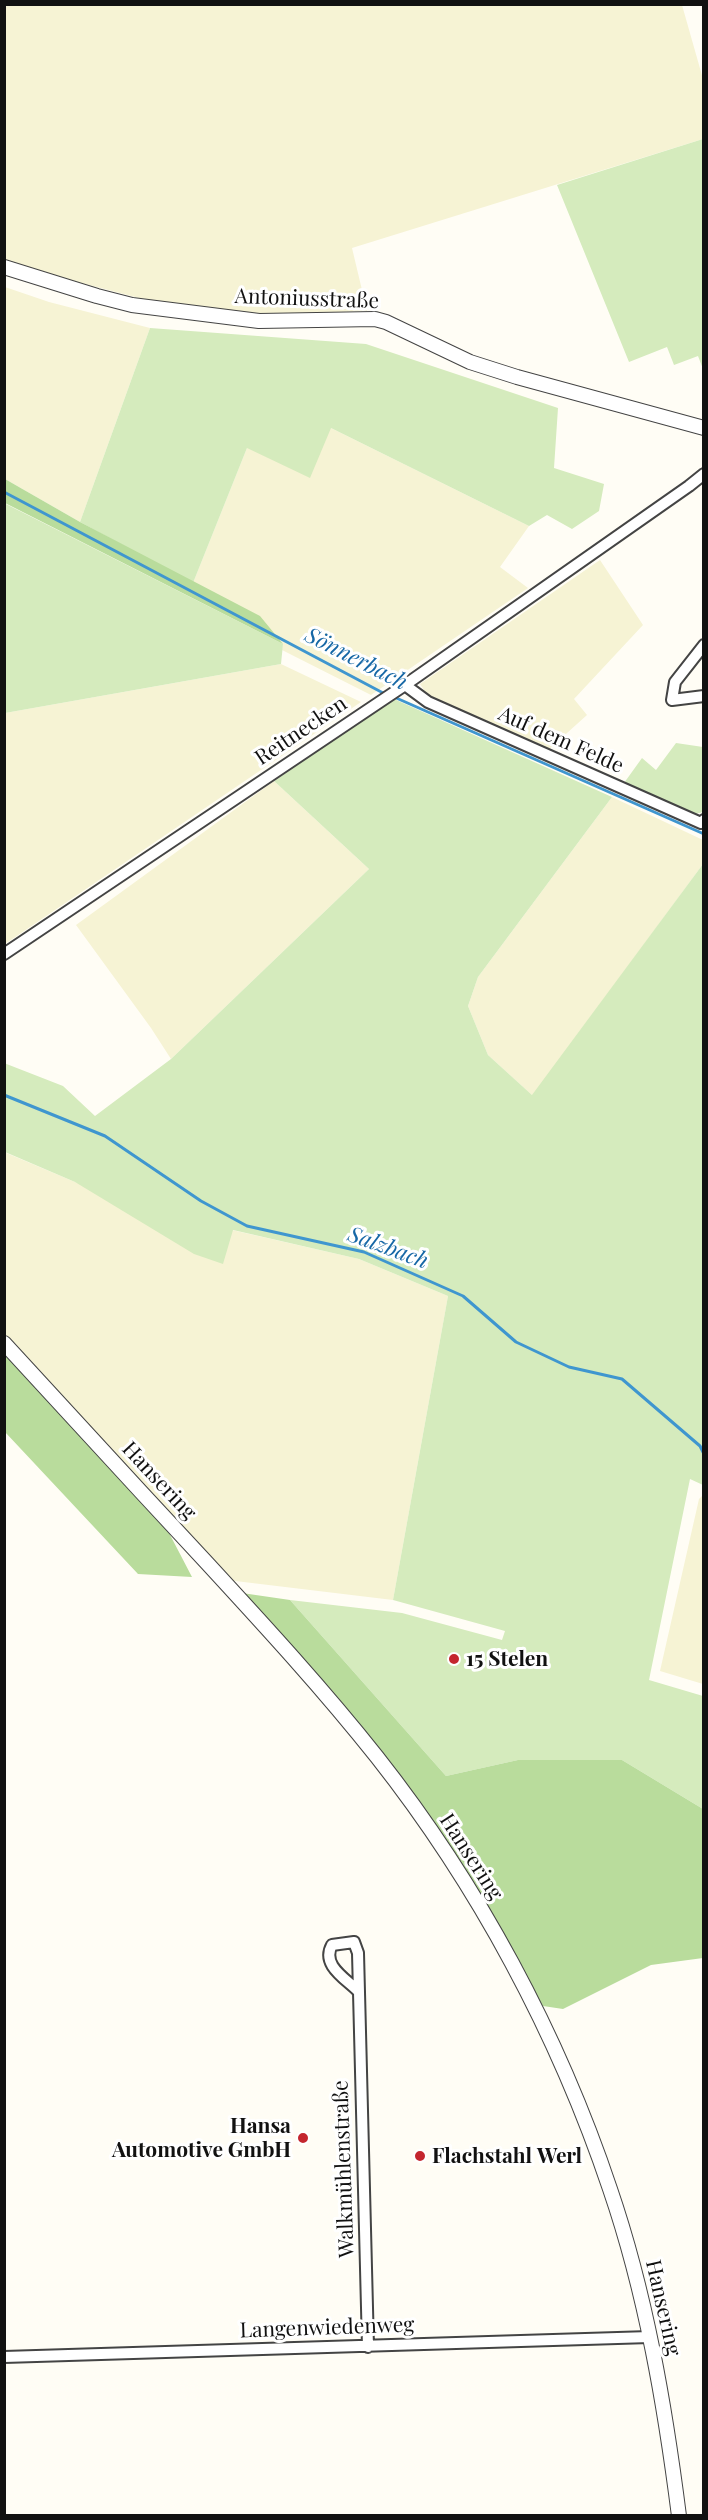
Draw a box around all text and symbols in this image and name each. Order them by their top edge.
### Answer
street label: Antoniusstraße [234,284,380,314]
water label: Sönnerbach [300,622,412,696]
street label: Reitnecken [250,691,352,771]
street label: Auf dem Felde [494,701,628,779]
water label: Salzbach [344,1221,432,1275]
street label: Hansering [116,1437,202,1525]
place label: 15 Stelen [466,1646,548,1672]
marker: 15 Stelen [447,1652,461,1666]
street label: Hansering [434,1809,508,1905]
street label: Walkmühlenstraße [328,2080,360,2258]
place label: Hansa Automotive GmbH [112,2113,291,2163]
marker: Hansa Automotive GmbH [296,2131,310,2145]
place label: Flachstahl Werl [432,2143,582,2169]
marker: Flachstahl Werl [413,2149,427,2163]
street label: Hansering [640,2258,686,2358]
street label: Langenwiedenweg [239,2312,415,2344]

